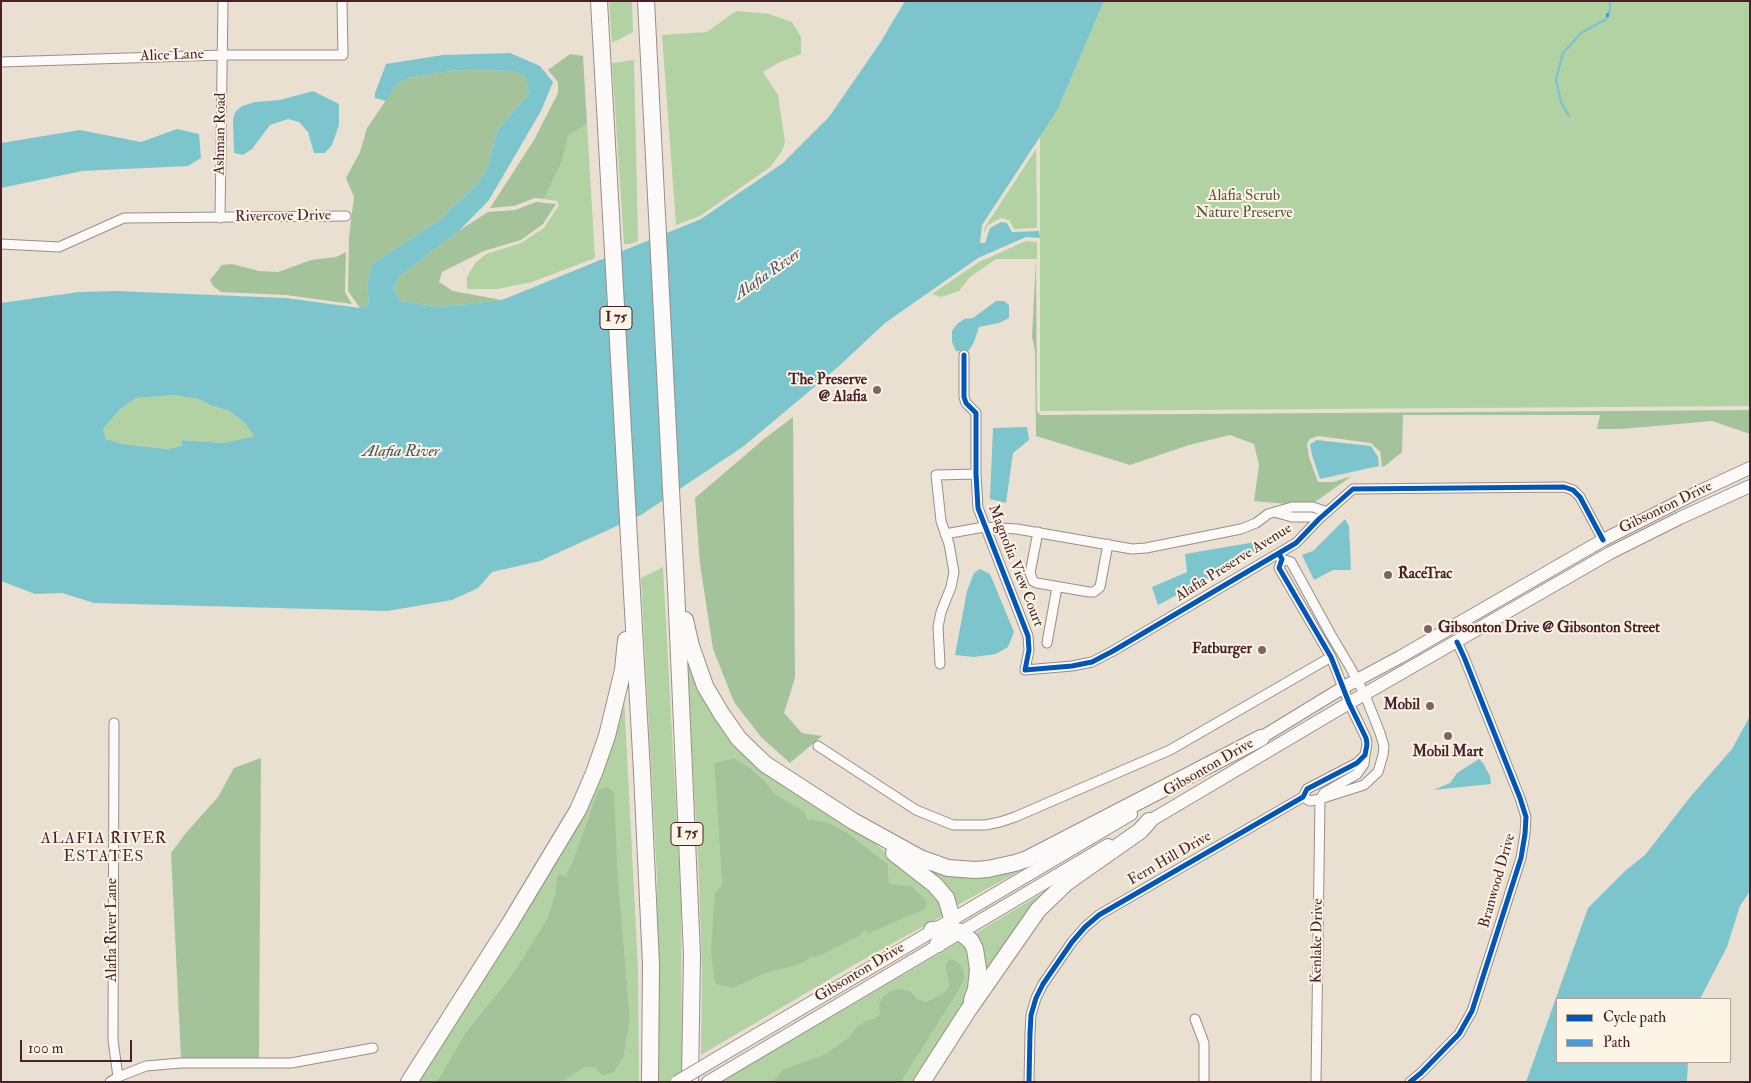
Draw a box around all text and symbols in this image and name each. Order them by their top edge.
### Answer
street label: Alice Lane [140,46,204,66]
street label: Ashman Road [211,93,231,175]
park label: Alafia Scrub Nature Preserve [1195,188,1293,223]
street label: Rivercove Drive [235,207,331,227]
water label: Alafia River [731,245,805,305]
road number: I 75 [600,306,632,330]
place label: The Preserve @ Alafia [788,372,867,407]
marker: The Preserve @ Alafia [871,384,883,396]
water label: Alafia River [362,443,440,463]
street label: Gibsonton Drive [1617,478,1715,538]
street label: Magnolia View Court [983,502,1047,630]
street label: Alafia Preserve Avenue [1172,520,1296,606]
place label: RaceTrac [1398,566,1452,584]
marker: RaceTrac [1382,569,1394,581]
place label: Gibsonton Drive @ Gibsonton Street [1438,620,1660,638]
marker: Gibsonton Drive @ Gibsonton Street [1422,623,1434,635]
place label: Fatburger [1192,641,1252,659]
marker: Fatburger [1256,644,1268,656]
place label: Mobil [1383,697,1420,715]
marker: Mobil [1424,700,1436,712]
marker: Mobil Mart [1442,730,1454,742]
street label: Gibsonton Drive [1161,735,1257,801]
place label: Mobil Mart [1413,744,1483,762]
road number: I 75 [671,822,703,846]
street label: Fern Hill Drive [1125,828,1215,890]
district label: ALAFIA RIVER ESTATES [39,830,169,868]
street label: Branwood Drive [1476,832,1520,930]
street label: Alafia River Lane [104,878,122,982]
street label: Kenlake Drive [1308,898,1328,984]
street label: Gibsonton Drive [812,939,908,1007]
legend [1556,998,1731,1063]
text: Cycle path [1603,1008,1666,1027]
scale bar [22,1030,135,1062]
text: Path [1603,1033,1630,1052]
text: 100 m [28,1039,63,1058]

